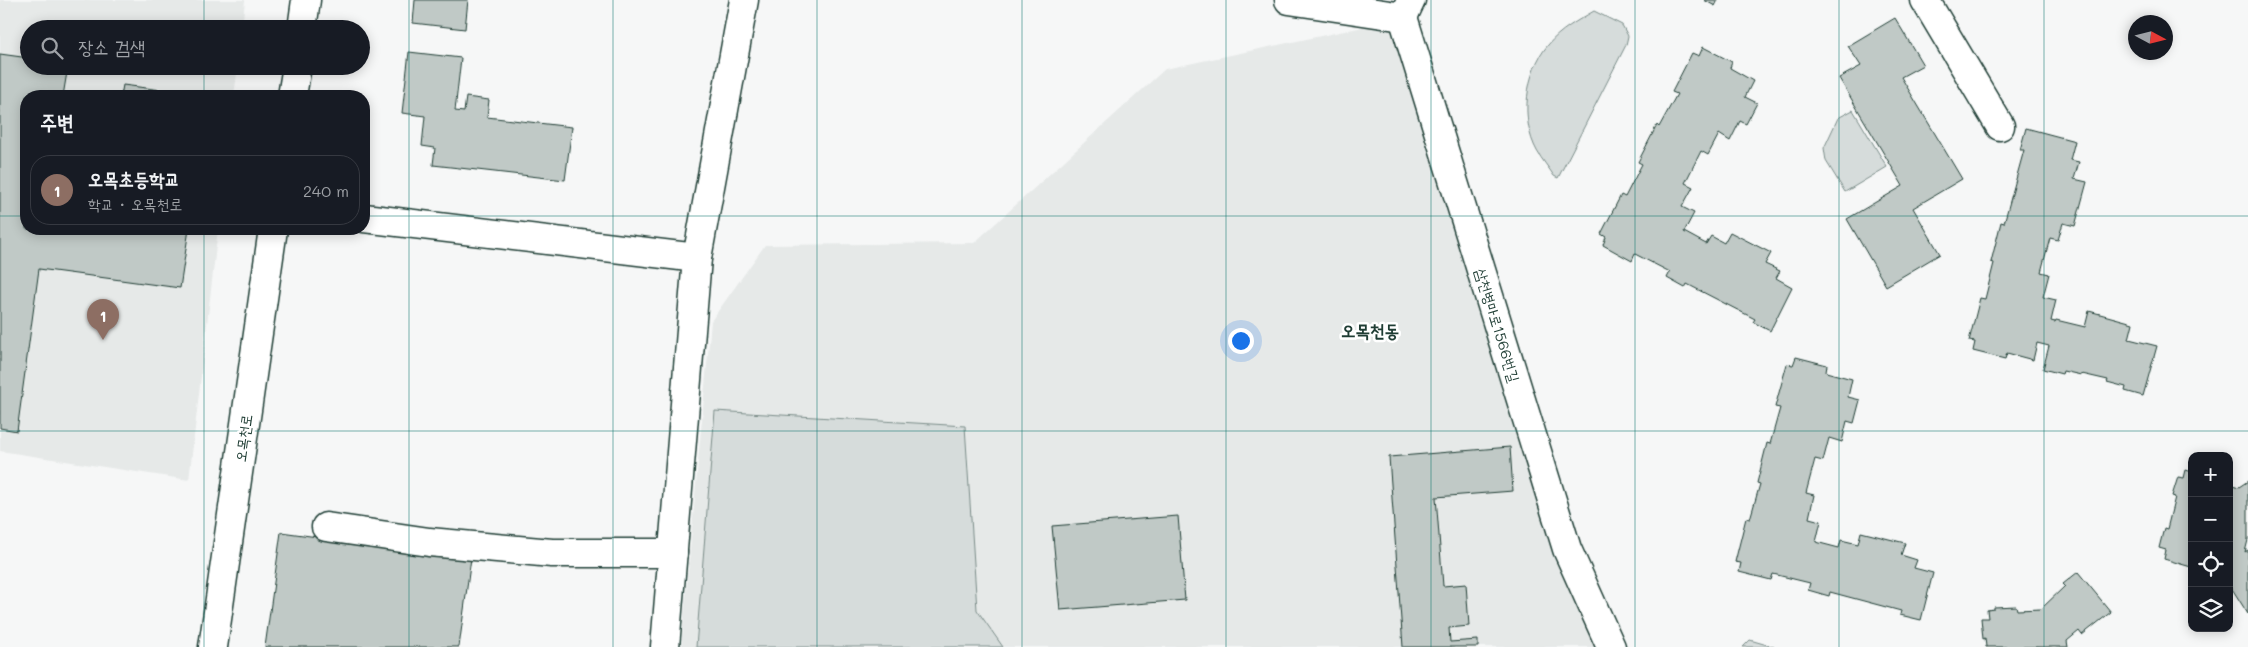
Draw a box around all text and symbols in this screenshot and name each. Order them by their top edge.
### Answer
north arrow [2128,15,2173,60]
search box [20,20,370,75]
icon: search [38,34,66,62]
text: 장소 검색 [78,34,145,59]
text: 주변 [40,108,74,135]
text: 오목초등학교 [88,166,180,191]
text: 1 [53,180,61,201]
text: 240 m [303,180,349,201]
text: 학교 · 오목천로 [88,193,182,214]
street label: 삼천병마로1566번길 [1471,266,1525,384]
pin: 1 [87,299,119,340]
district label: 오목천동 [1341,318,1399,342]
your location [1228,328,1254,354]
street label: 오목천로 [230,413,256,463]
map controls [2188,452,2233,632]
button: + [2188,452,2233,497]
button: − [2188,497,2233,542]
button: locate [2188,542,2233,587]
button: layers [2188,587,2233,632]

